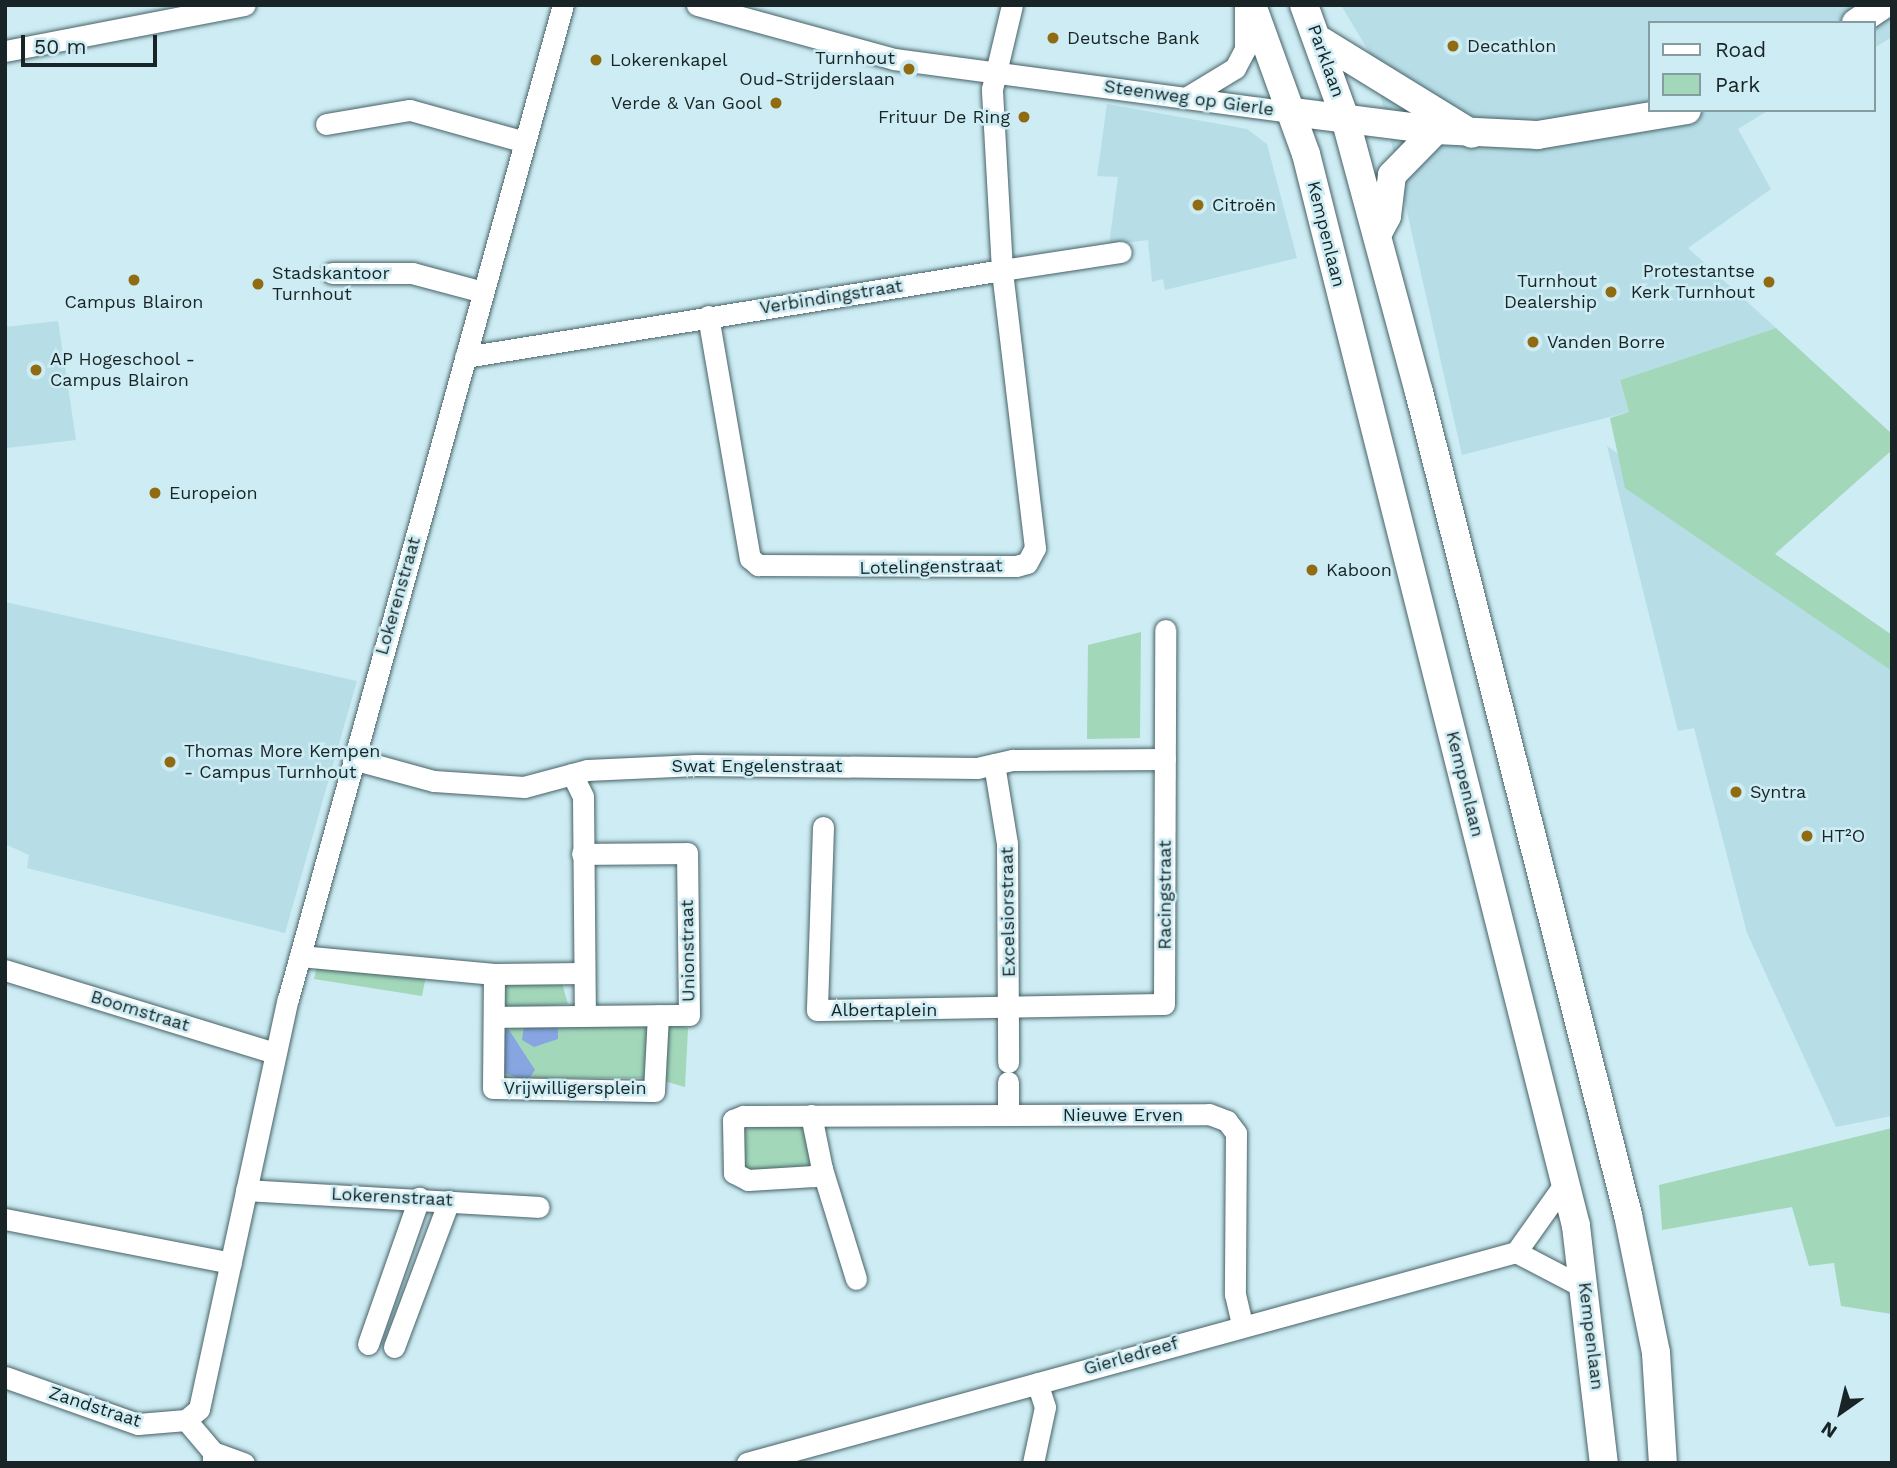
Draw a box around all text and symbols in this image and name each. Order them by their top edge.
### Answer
scale bar [24,21,161,65]
legend [1648,21,1876,112]
street label: Parklaan [1303,22,1349,100]
place label: Deutsche Bank [1067,27,1200,49]
marker: Deutsche Bank [1045,30,1061,46]
text: 50 m [34,34,86,59]
place label: Decathlon [1467,35,1556,57]
text: Road [1715,37,1766,62]
marker: Decathlon [1445,38,1461,54]
place label: Turnhout Oud-Strijderslaan [739,48,895,90]
place label: Lokerenkapel [610,49,728,71]
marker: Lokerenkapel [588,52,604,68]
marker: Turnhout Oud-Strijderslaan [901,61,917,77]
text: Park [1715,72,1760,97]
street label: Steenweg op Gierle [1103,75,1275,121]
place label: Verde & Van Gool [610,92,762,114]
marker: Verde & Van Gool [768,95,784,111]
place label: Frituur De Ring [878,106,1010,128]
marker: Frituur De Ring [1016,109,1032,125]
street label: Kempenlaan [1302,179,1350,289]
place label: Citroën [1212,194,1276,216]
marker: Citroën [1190,197,1206,213]
place label: Protestantse Kerk Turnhout [1630,261,1755,304]
place label: Stadskantoor Turnhout [272,263,390,306]
place label: Turnhout Dealership [1504,271,1597,314]
marker: Campus Blairon [126,272,142,288]
marker: Protestantse Kerk Turnhout [1761,274,1777,290]
street label: Verbindingstraat [758,275,904,319]
marker: Stadskantoor Turnhout [250,276,266,292]
marker: Turnhout Dealership [1603,284,1619,300]
place label: Campus Blairon [65,291,203,313]
place label: Vanden Borre [1547,331,1665,353]
marker: Vanden Borre [1525,334,1541,350]
place label: AP Hogeschool - Campus Blairon [50,349,196,392]
marker: AP Hogeschool - Campus Blairon [28,362,44,378]
place label: Europeion [169,482,258,504]
marker: Europeion [147,485,163,501]
street label: Lokerenstraat [371,534,425,658]
street label: Lotelingenstraat [859,555,1003,579]
place label: Kaboon [1326,559,1392,581]
marker: Kaboon [1304,562,1320,578]
street label: Kempenlaan [1441,729,1489,839]
place label: Thomas More Kempen - Campus Turnhout [184,741,380,784]
marker: Thomas More Kempen - Campus Turnhout [162,754,178,770]
street label: Swat Engelenstraat [671,755,843,777]
place label: Syntra [1750,781,1806,803]
marker: Syntra [1728,784,1744,800]
place label: HT²O [1821,825,1865,847]
marker: HT²O [1799,828,1815,844]
street label: Racingstraat [1154,840,1176,950]
street label: Excelsiorstraat [996,847,1020,977]
street label: Unionstraat [676,900,700,1002]
street label: Boomstraat [88,986,192,1036]
street label: Albertaplein [831,999,937,1021]
street label: Vrijwilligersplein [503,1077,647,1099]
street label: Nieuwe Erven [1063,1104,1183,1126]
street label: Lokerenstraat [331,1183,453,1211]
street label: Kempenlaan [1574,1281,1608,1391]
street label: Gierledreef [1081,1332,1181,1380]
north arrow [1806,1377,1876,1447]
street label: Zandstraat [46,1382,144,1432]
text: N [1817,1416,1841,1443]

